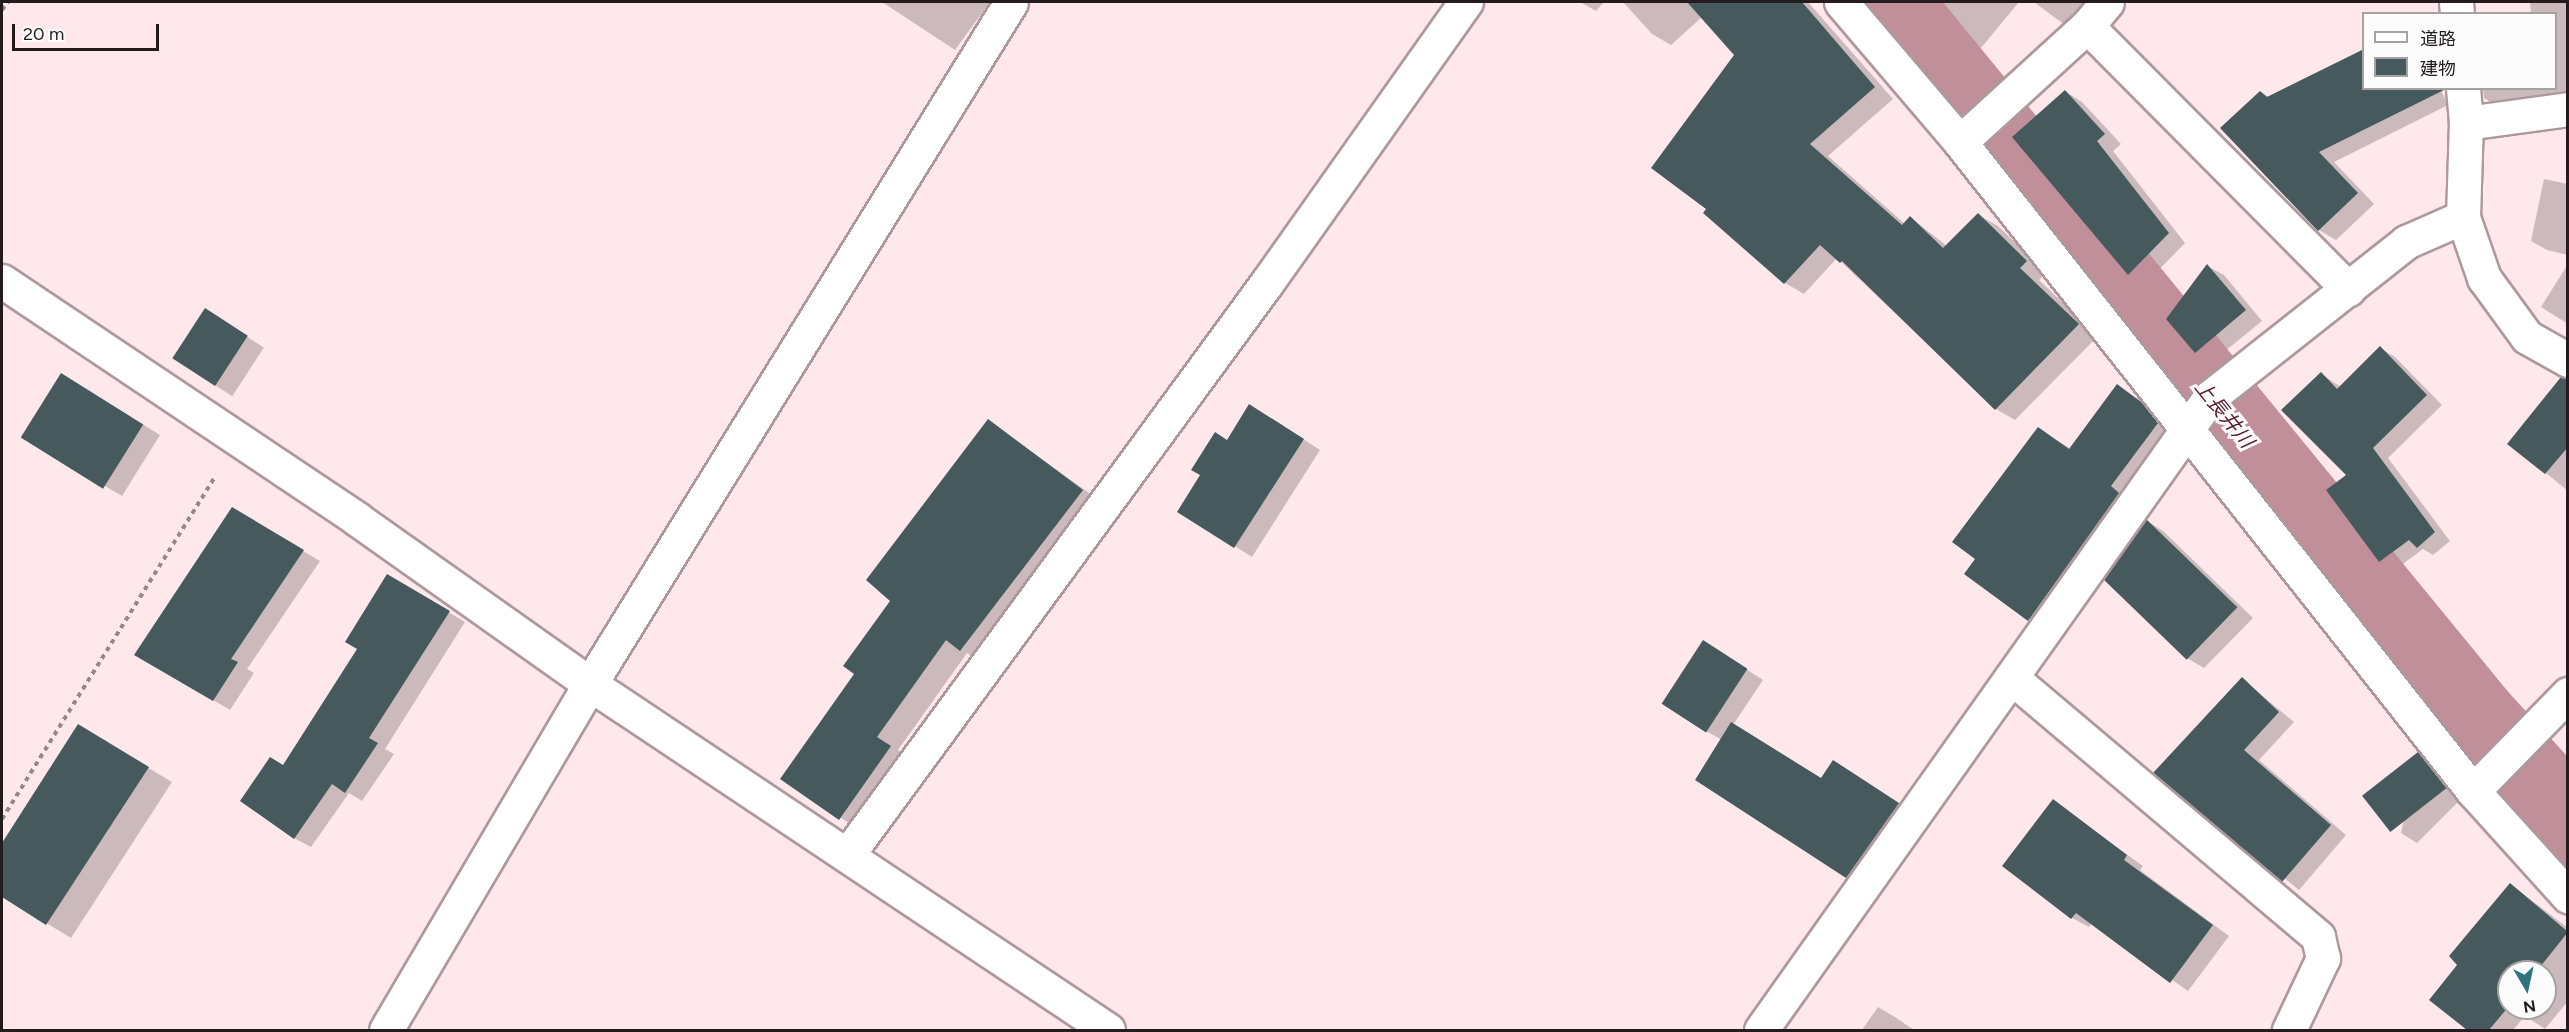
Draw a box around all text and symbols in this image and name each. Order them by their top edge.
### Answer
scale bar [15,12,162,50]
legend [2362,12,2557,90]
text: 20 m [23,23,64,45]
text: 道路 [2420,28,2456,50]
text: 建物 [2420,58,2456,80]
water label: 上長井川 [2190,375,2258,453]
north arrow [2497,960,2557,1020]
text: N [2522,996,2537,1017]

